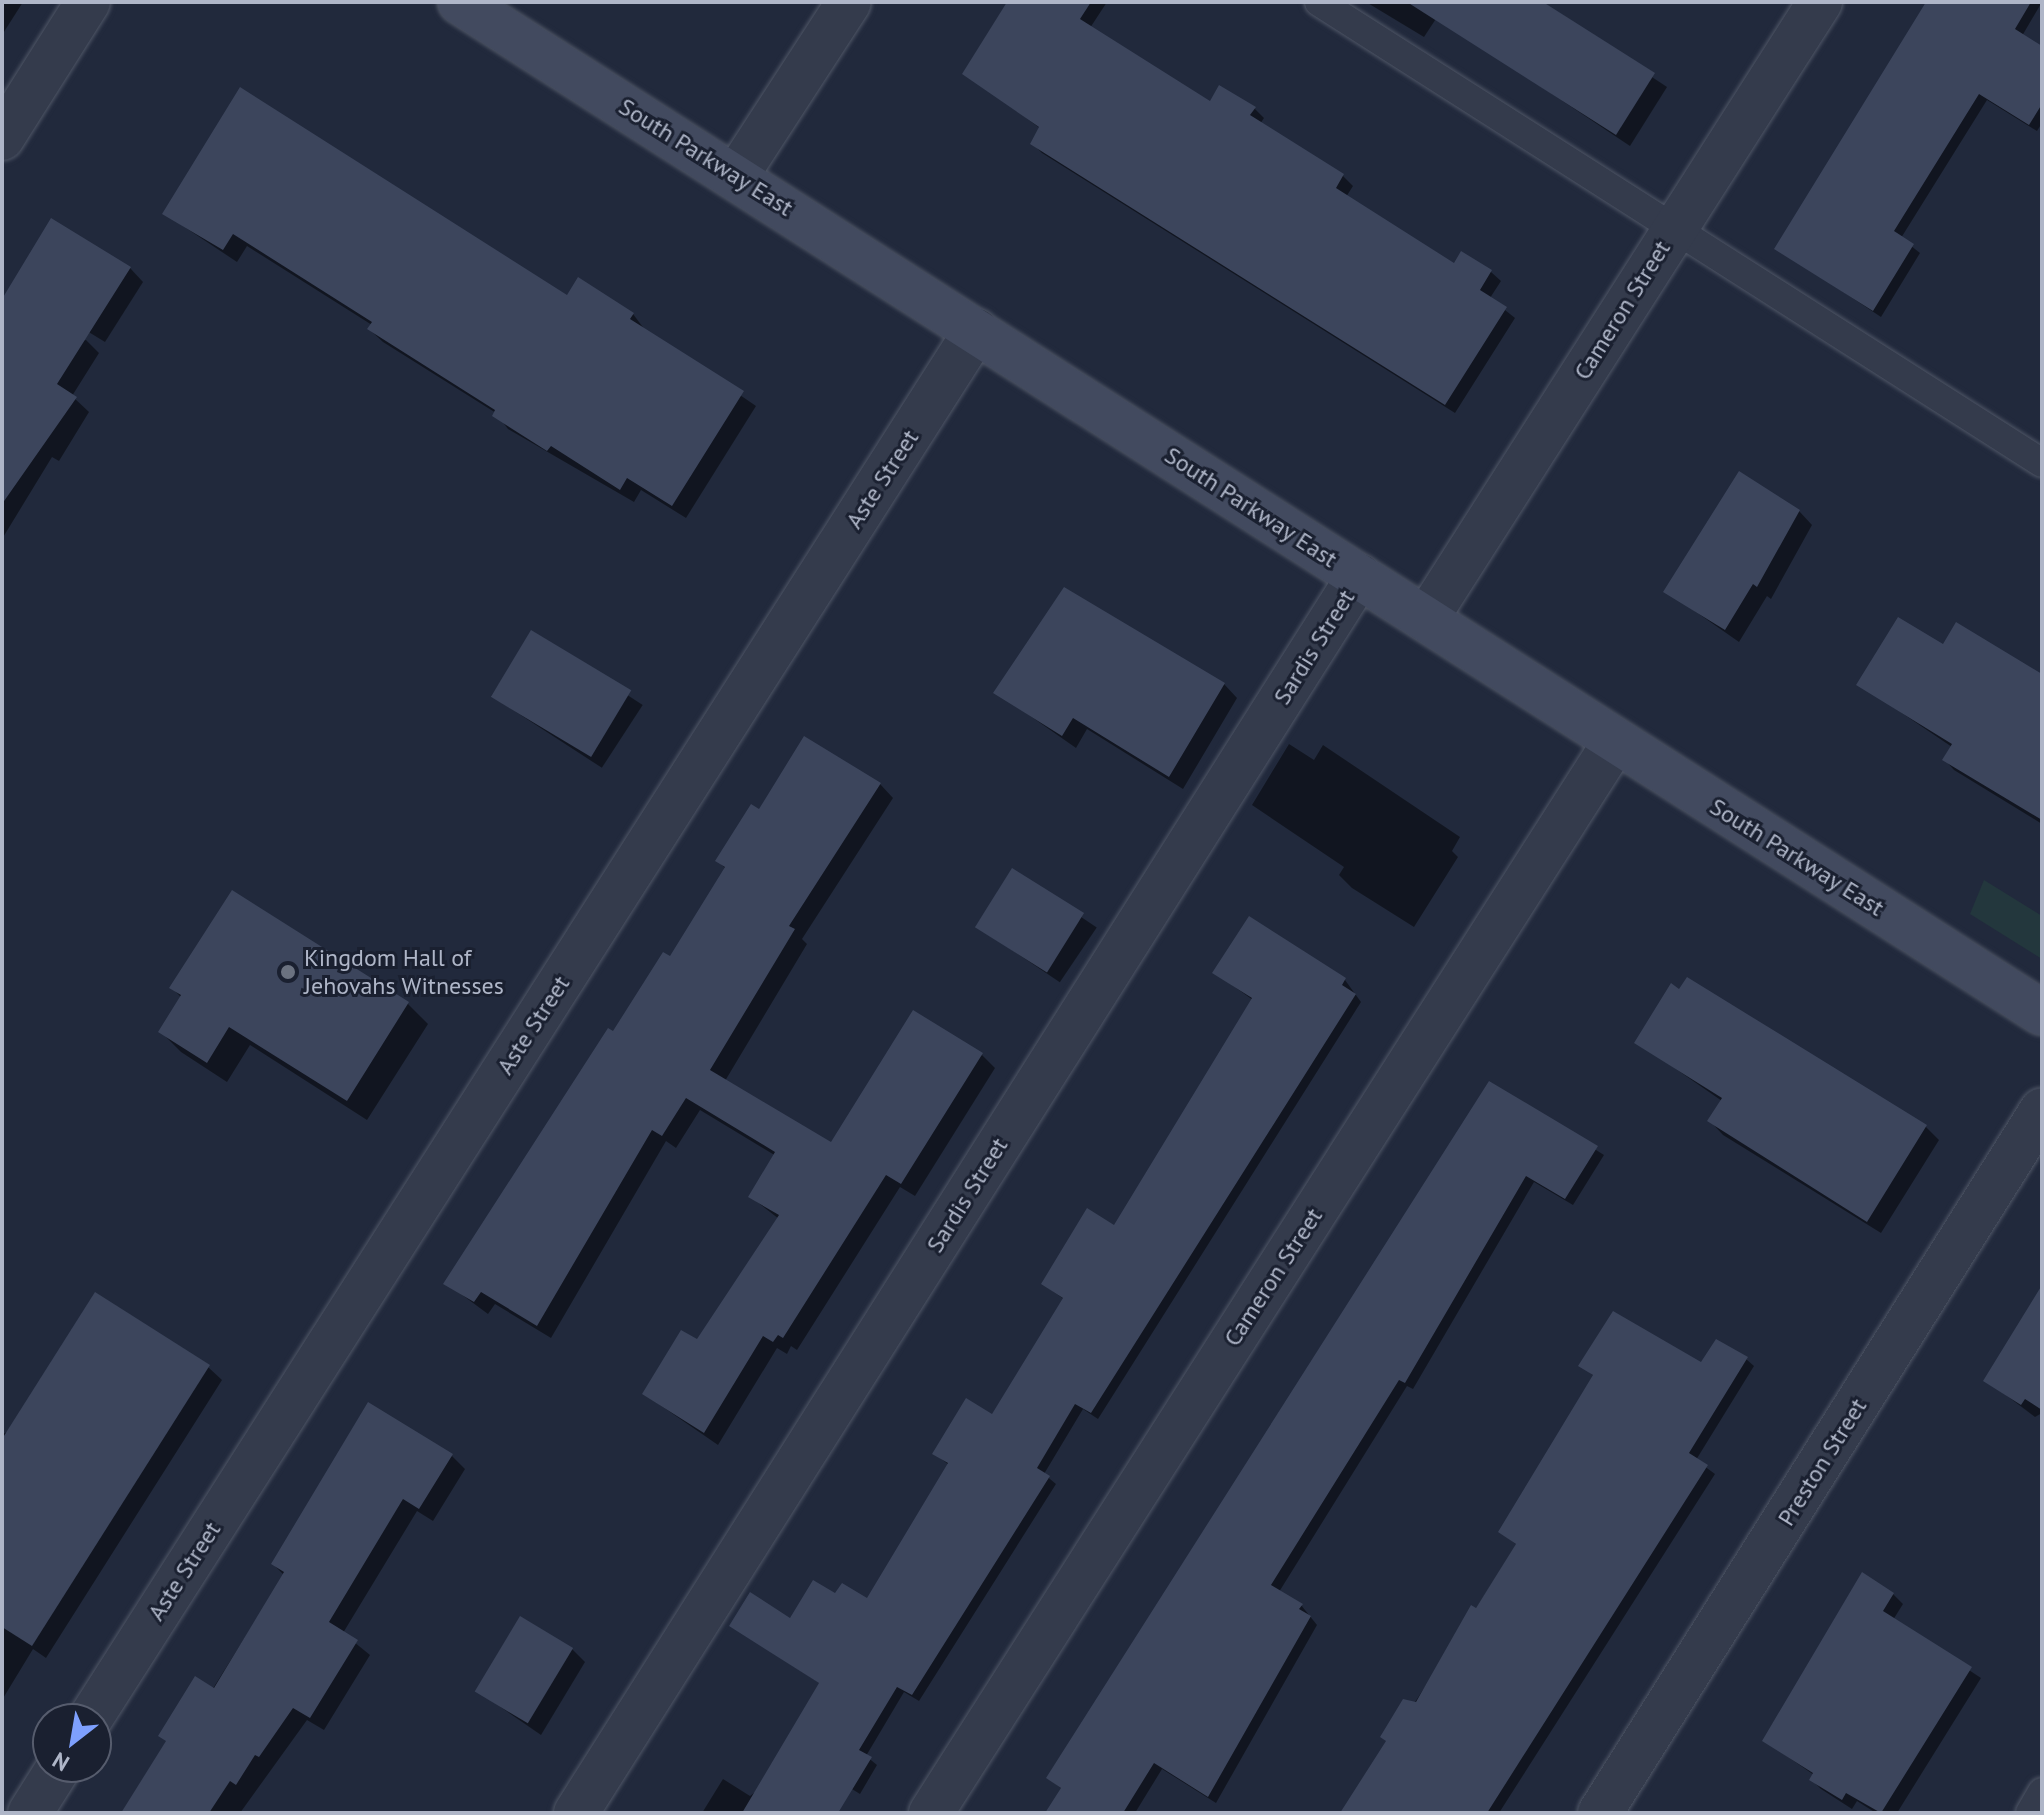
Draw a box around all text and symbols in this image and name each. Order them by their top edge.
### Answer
street label: South Parkway East [613,92,799,222]
street label: Cameron Street [1568,235,1676,385]
street label: Aste Street [839,424,925,534]
street label: South Parkway East [1159,440,1343,574]
street label: Sardis Street [1267,584,1361,710]
street label: South Parkway East [1704,792,1890,922]
place label: Kingdom Hall of Jehovahs Witnesses [304,944,504,1000]
marker: Kingdom Hall of Jehovahs Witnesses [279,963,297,981]
street label: Aste Street [490,970,576,1080]
street label: Sardis Street [920,1132,1014,1258]
street label: Cameron Street [1218,1203,1328,1351]
street label: Preston Street [1771,1393,1873,1531]
street label: Aste Street [141,1516,227,1626]
north arrow [32,1703,112,1783]
text: N [47,1746,74,1778]

